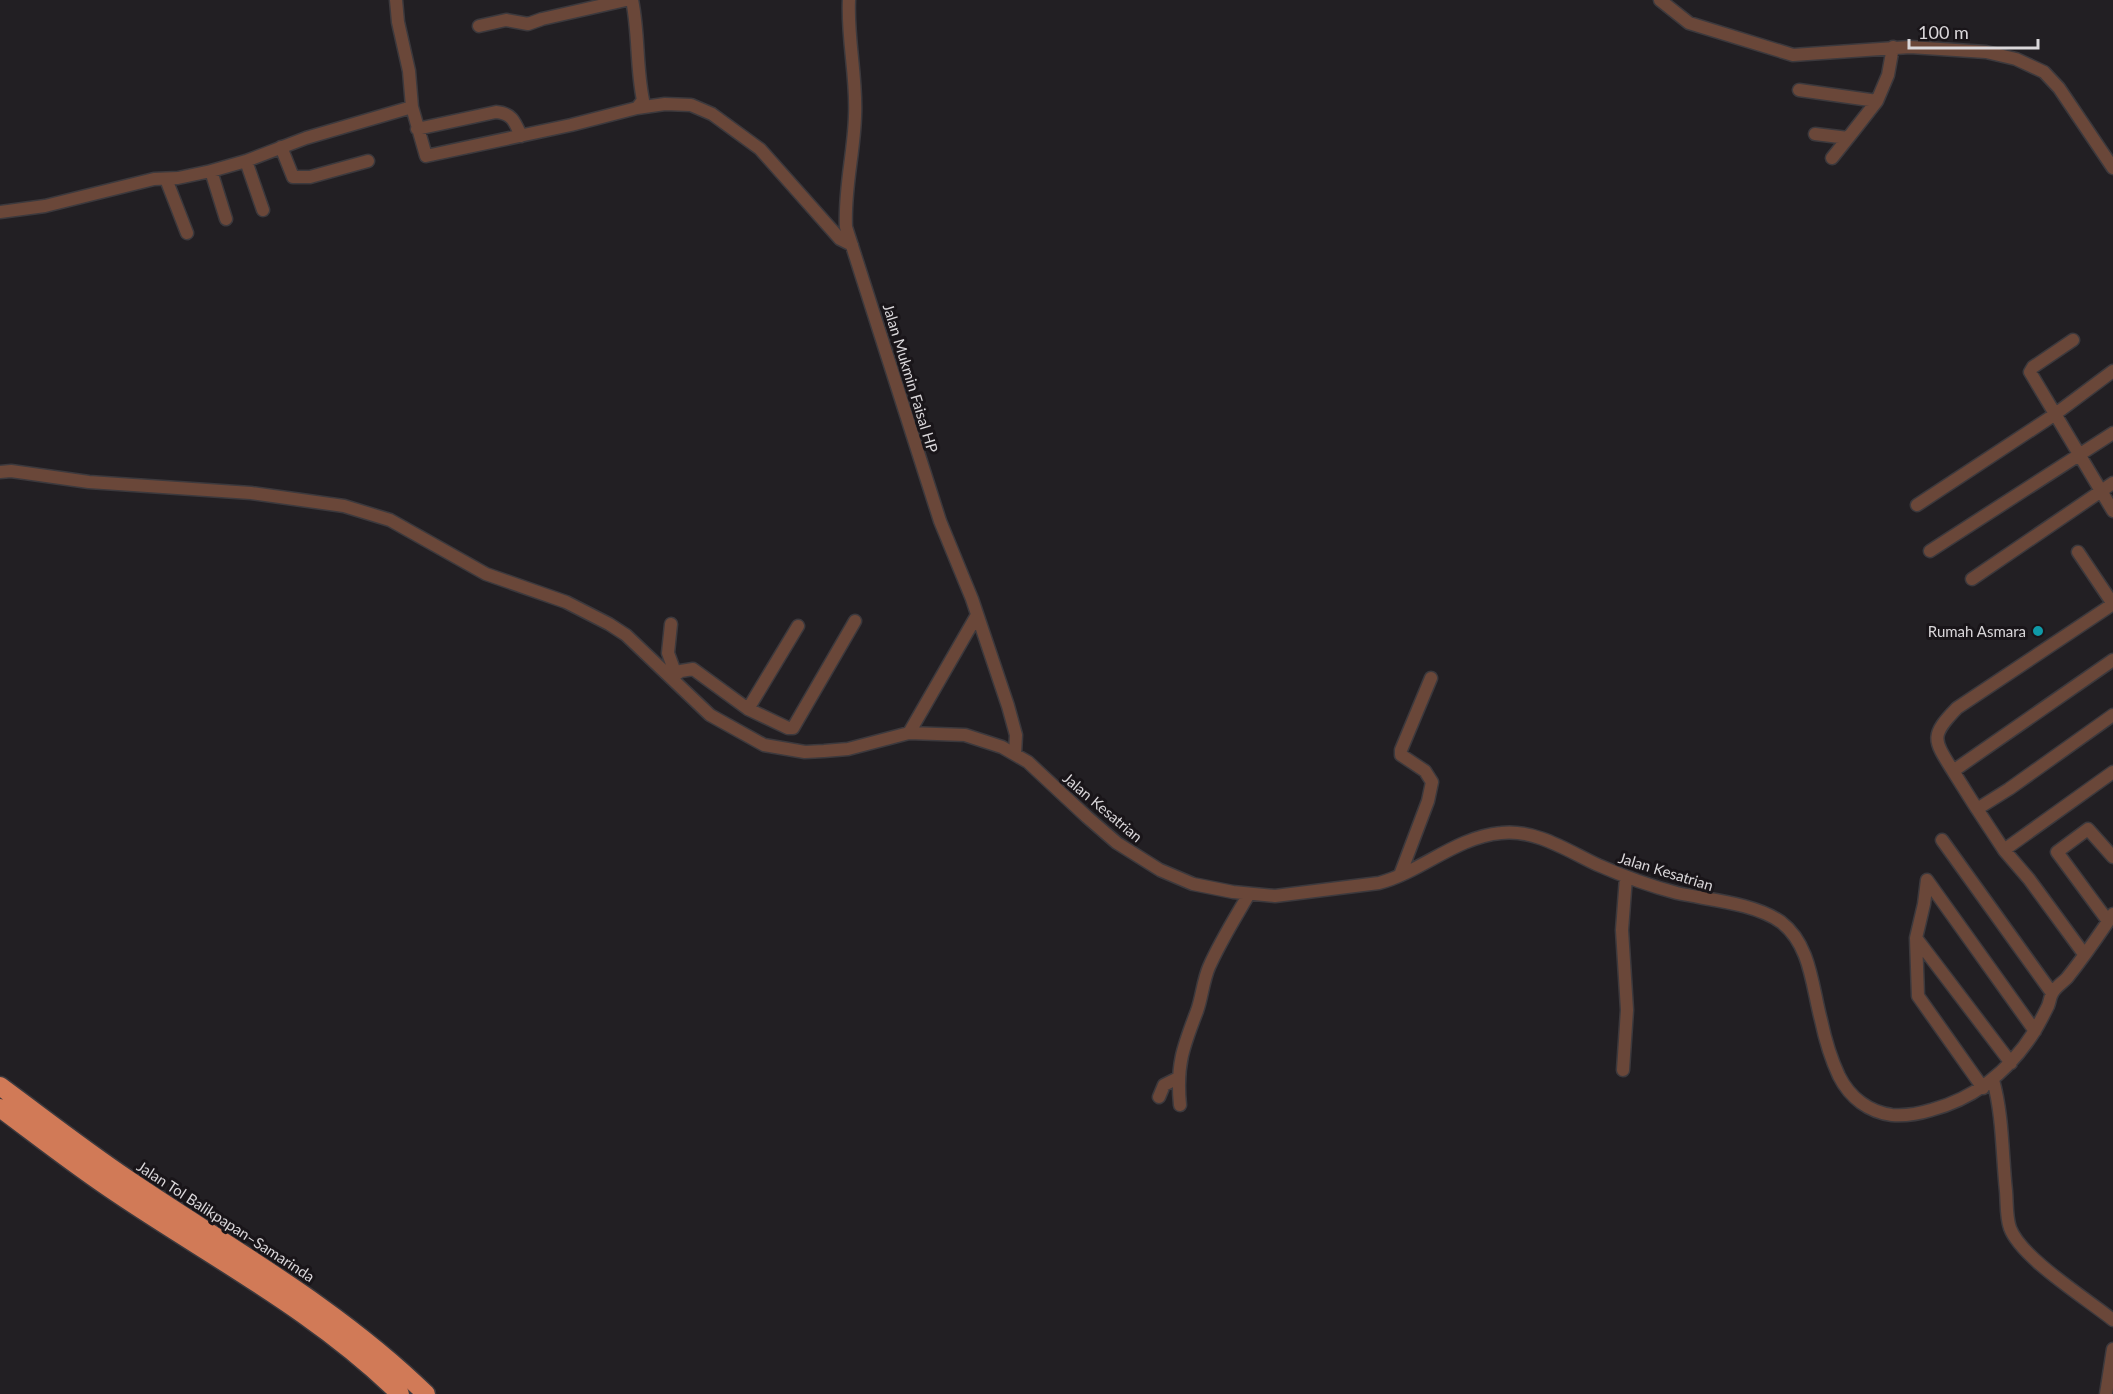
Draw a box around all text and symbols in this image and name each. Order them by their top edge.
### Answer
scale bar [1909,12,2038,50]
text: 100 m [1918,21,1969,43]
street label: Jalan Mukmin Faisal HP [880,301,942,455]
place label: Rumah Asmara [1928,622,2026,640]
marker: Rumah Asmara [2031,624,2045,638]
street label: Jalan Kesatrian [1060,769,1146,845]
street label: Jalan Kesatrian [1616,848,1716,894]
street label: Jalan Tol Balikpapan–Samarinda [134,1157,318,1285]

